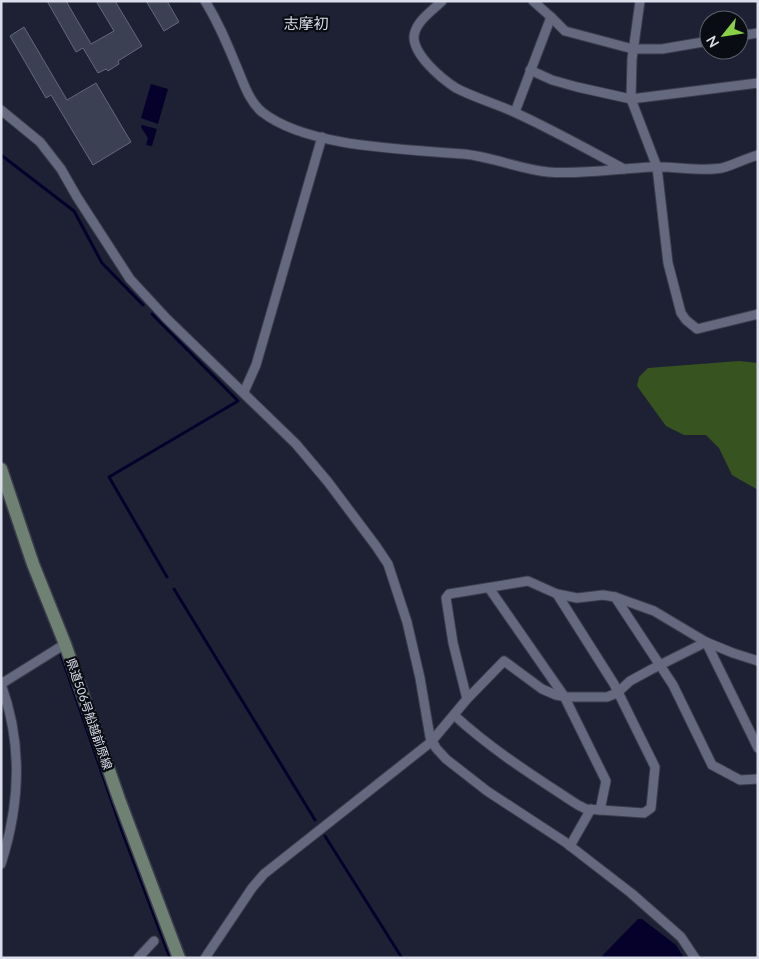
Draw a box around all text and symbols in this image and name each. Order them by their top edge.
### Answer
north arrow [699,10,749,60]
district label: 志摩初 [283,14,329,32]
text: N [702,33,722,51]
street label: 県道506号船越前原線 [63,656,116,772]

